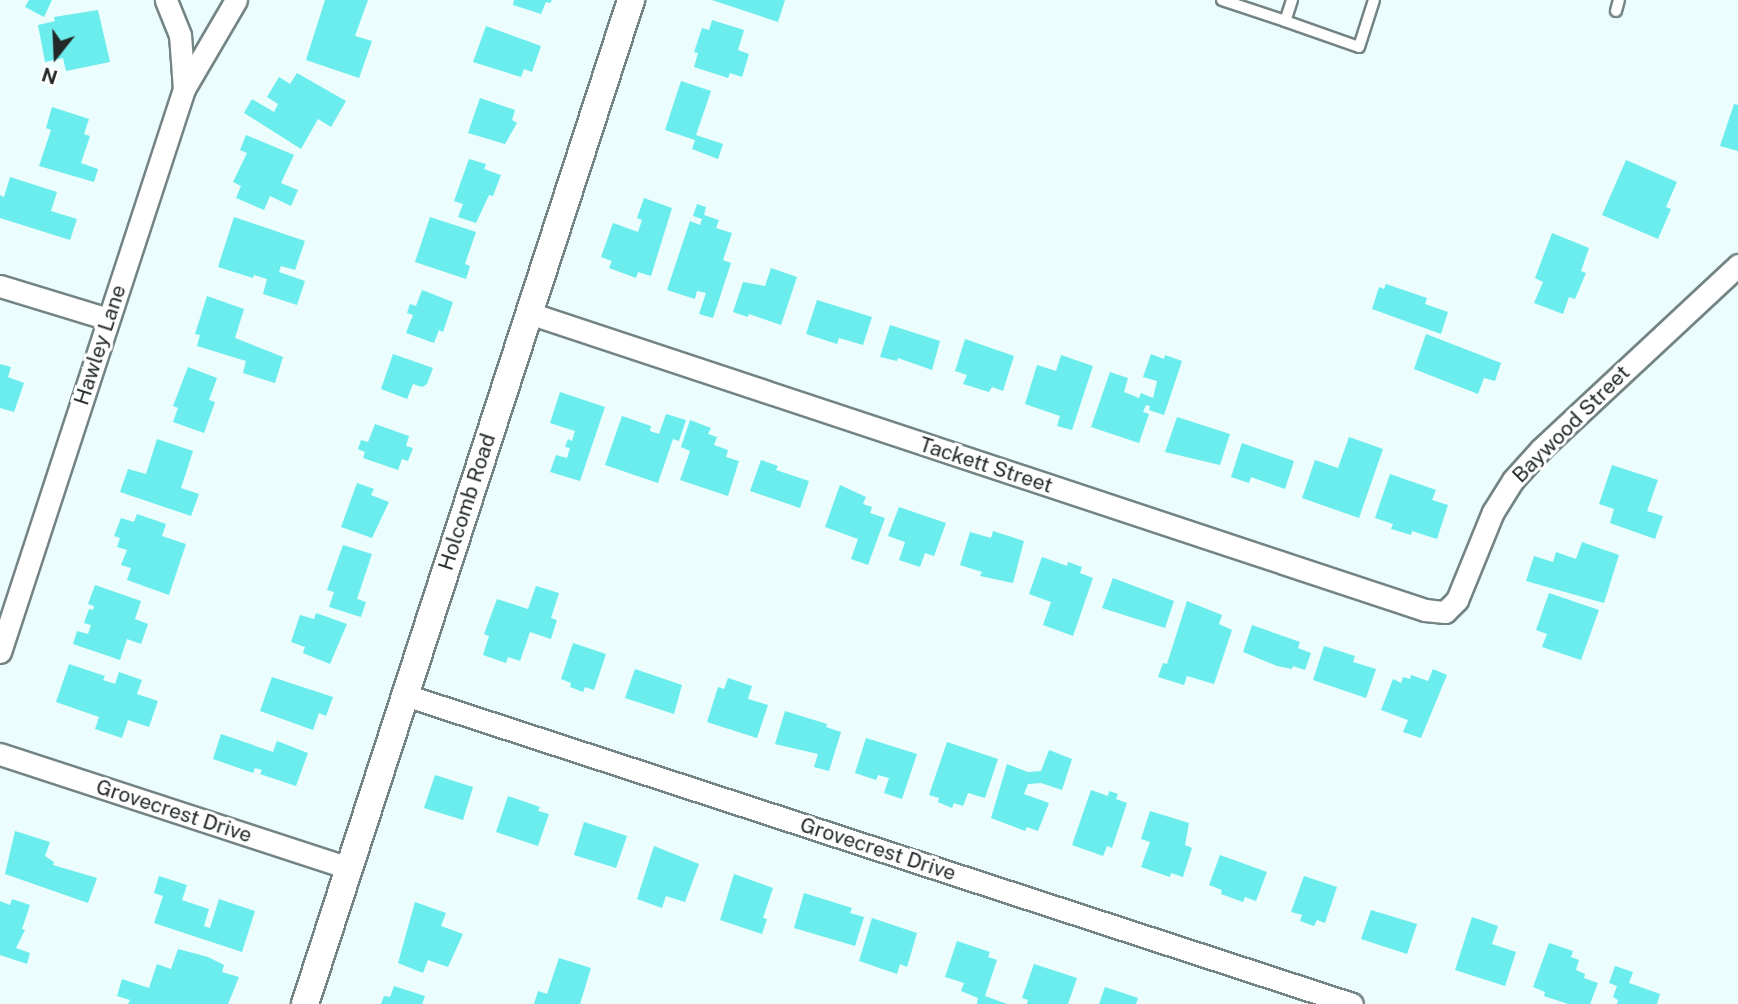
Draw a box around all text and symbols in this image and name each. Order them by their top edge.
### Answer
north arrow [21,21,91,91]
text: N [39,63,60,89]
street label: Hawley Lane [69,282,131,408]
street label: Baywood Street [1507,360,1635,488]
street label: Holcomb Road [433,430,501,574]
street label: Tackett Street [916,432,1056,498]
street label: Grovecrest Drive [93,774,255,848]
street label: Grovecrest Drive [797,812,959,886]

